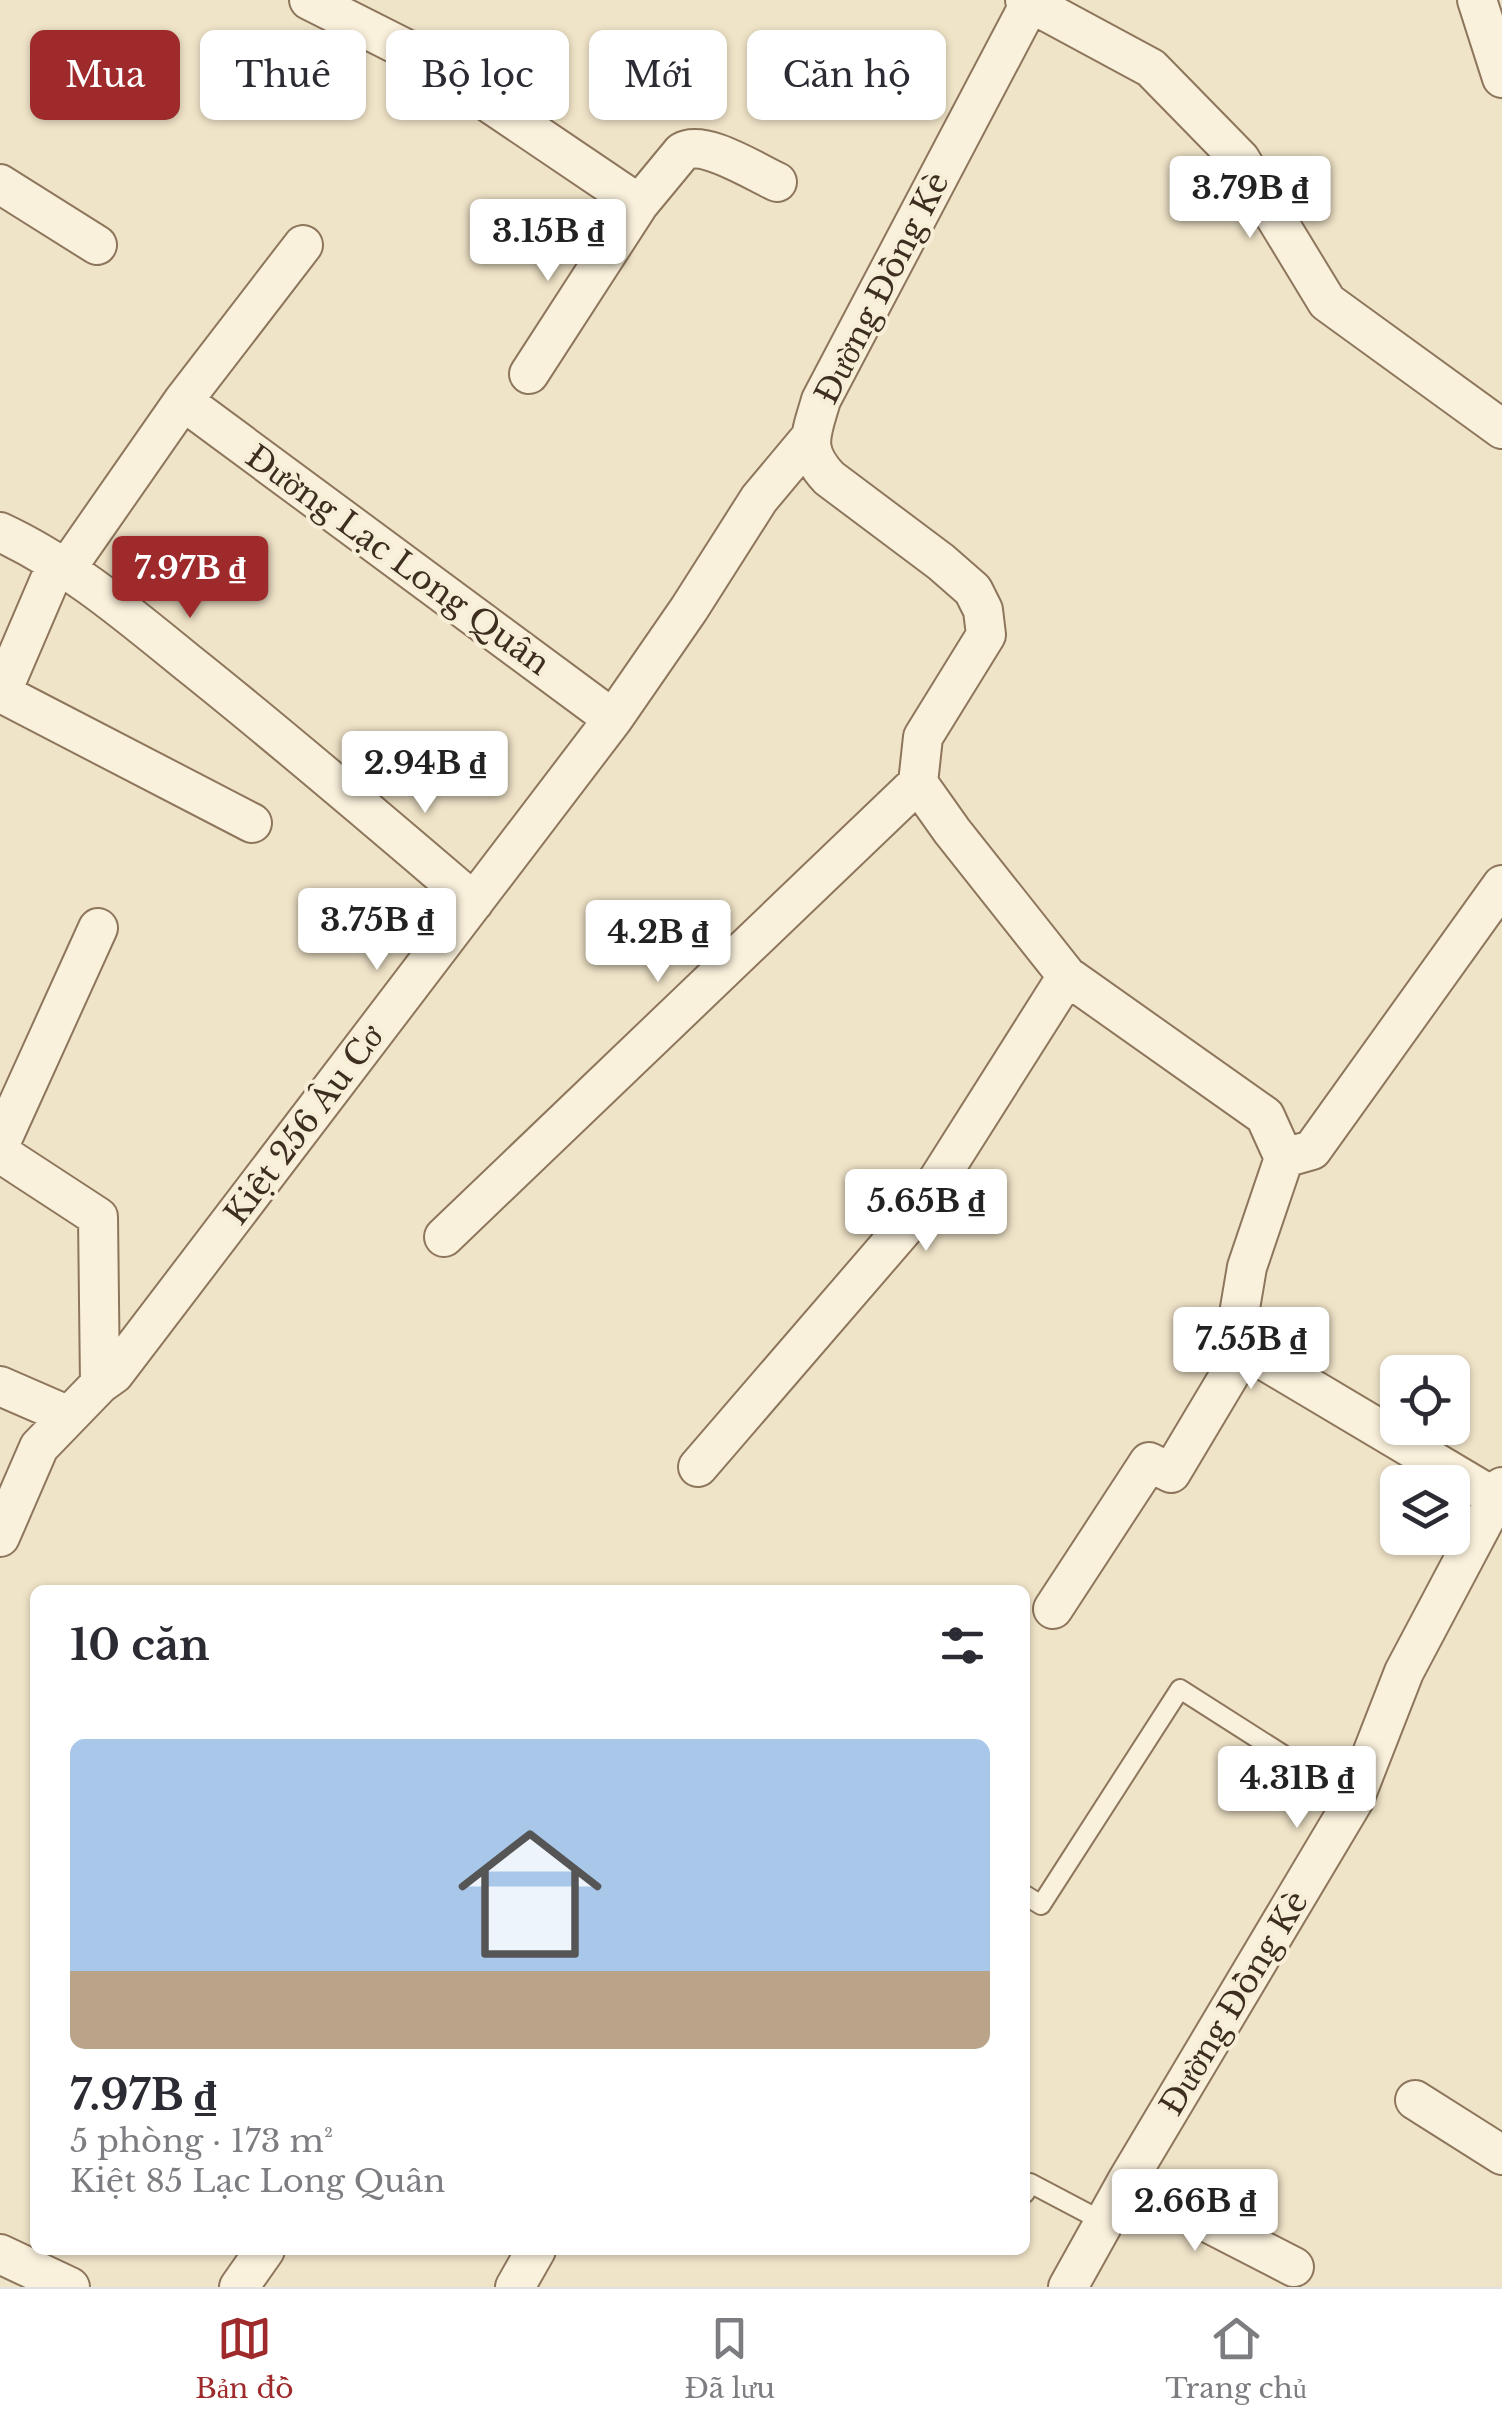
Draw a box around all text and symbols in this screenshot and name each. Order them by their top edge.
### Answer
chip: Mua [30,30,180,120]
chip: Thuê [200,30,366,120]
chip: Bộ lọc [386,30,569,120]
chip: Mới [589,30,727,120]
chip: Căn hộ [747,30,946,120]
pin: 3.79B ₫ [1158,156,1342,241]
street label: Đường Đồng Kè [806,166,958,410]
text: 3.79B ₫ [1192,168,1308,208]
pin: 3.15B ₫ [456,199,640,284]
text: 3.15B ₫ [492,211,604,251]
street label: Đường Lạc Long Quân [238,436,558,684]
pin: 7.97B ₫ [98,536,282,621]
text: 7.97B ₫ [134,548,246,588]
pin: 2.94B ₫ [333,731,517,816]
text: 2.94B ₫ [364,743,486,783]
pin: 3.75B ₫ [285,888,469,973]
text: 3.75B ₫ [320,900,434,940]
pin: 4.2B ₫ [577,900,739,985]
text: 4.2B ₫ [608,912,708,952]
street label: Kiệt 256 Âu Cơ [216,1017,393,1233]
pin: 5.65B ₫ [834,1169,1018,1254]
text: 5.65B ₫ [867,1181,985,1221]
pin: 7.55B ₫ [1159,1307,1343,1392]
text: 7.55B ₫ [1195,1319,1307,1359]
map controls [1380,1355,1470,1555]
button: locate [1380,1355,1470,1445]
button: layers [1380,1465,1470,1555]
icon: filters [935,1618,990,1673]
text: 10 căn [70,1619,210,1671]
pin: 4.31B ₫ [1205,1746,1389,1831]
text: 4.31B ₫ [1240,1758,1354,1798]
icon: home [440,1804,620,1984]
street label: Đường Đồng Kè [1151,1884,1317,2122]
text: 7.97B ₫ [70,2069,216,2121]
text: 5 phòng · 173 m² [70,2121,333,2161]
text: Kiệt 85 Lạc Long Quân [70,2161,445,2201]
pin: 2.66B ₫ [1103,2169,1287,2254]
text: 2.66B ₫ [1134,2181,1256,2221]
tab: Bản đồ [195,2311,294,2406]
tab: Đã lưu [684,2311,775,2406]
tab: Trang chủ [1165,2311,1307,2406]

